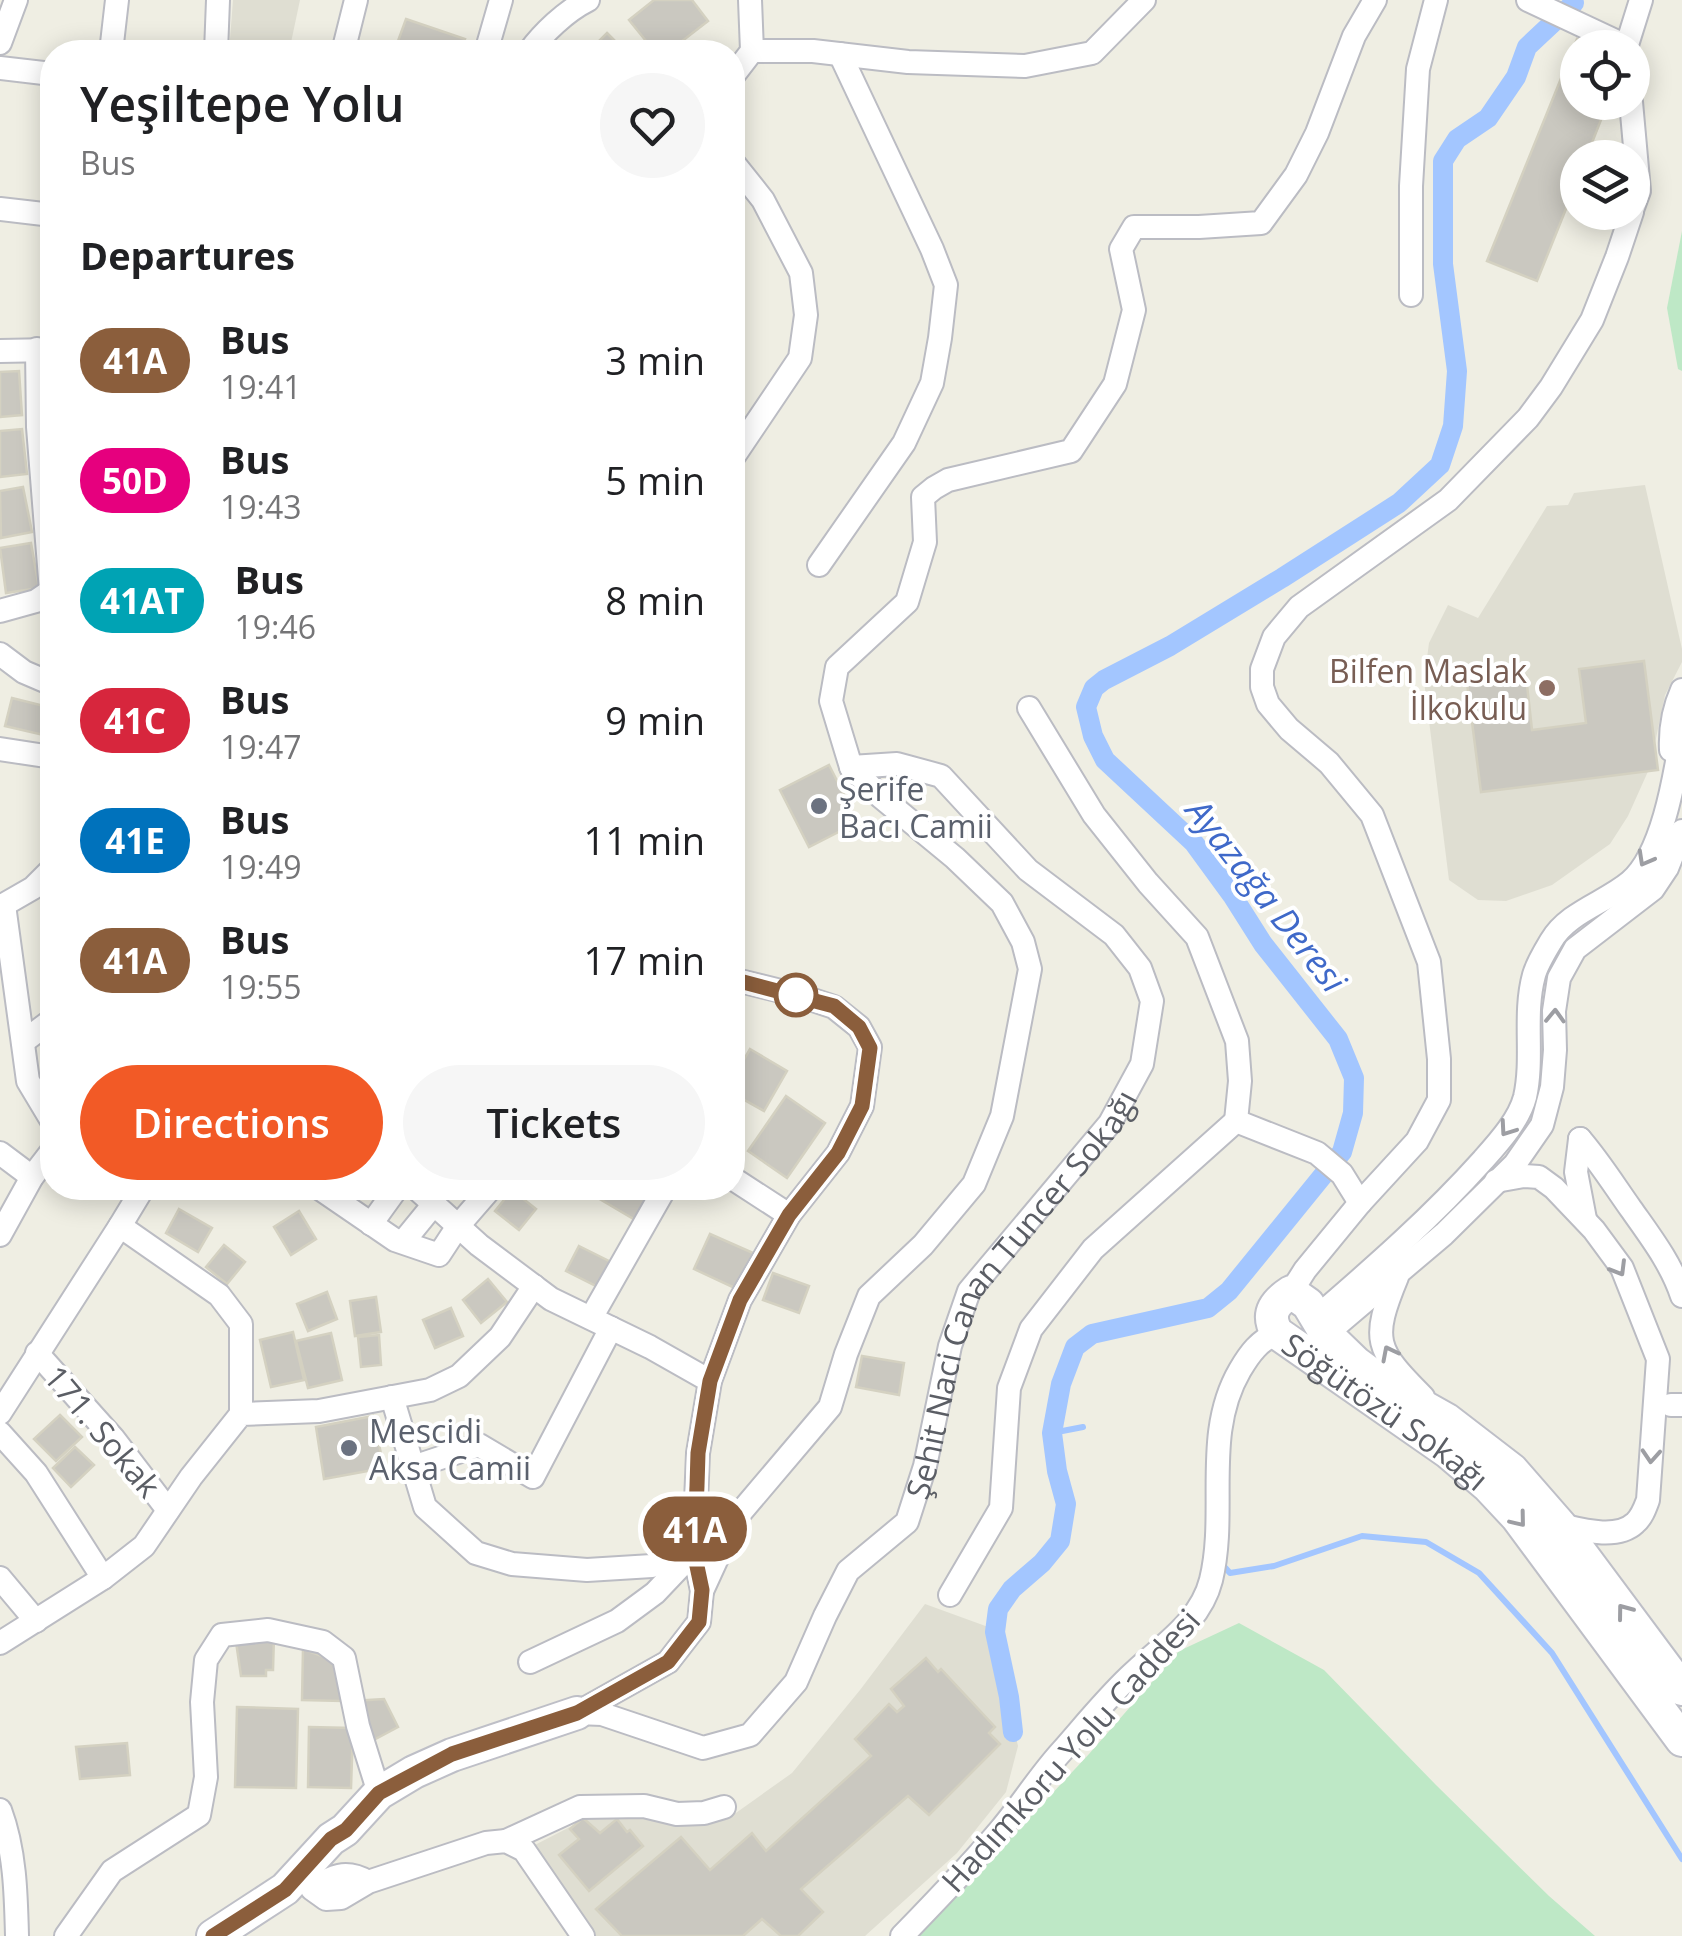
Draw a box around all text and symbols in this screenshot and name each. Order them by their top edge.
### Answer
map controls [1560,30,1650,230]
button: locate [1560,30,1650,120]
text: Yeşiltepe Yolu [80,71,404,136]
button: heart [600,73,705,178]
button: layers [1560,140,1650,230]
text: Bus [80,141,136,184]
text: Departures [80,229,295,281]
text: Bus [220,313,289,365]
text: 3 min [605,334,705,386]
text: 41A [103,337,167,384]
text: 19:41 [220,365,302,408]
text: Bus [220,433,289,485]
text: 5 min [605,454,705,506]
text: 50D [102,457,168,504]
text: 19:43 [220,485,302,528]
text: Bus [234,553,304,605]
text: 8 min [605,574,705,626]
text: 41AT [100,577,184,624]
text: 19:46 [234,605,316,648]
place label: Bilfen Maslak İlkokulu [1329,649,1527,729]
text: Bus [220,673,289,725]
marker: Bilfen Maslak İlkokulu [1536,677,1558,699]
text: 9 min [605,694,705,746]
text: 41C [104,697,166,744]
text: 19:47 [220,725,302,768]
place label: Şerife Bacı Camii [839,767,993,847]
water label: Ayazağa Deresi [1175,787,1358,1003]
text: Bus [220,793,289,845]
marker: Şerife Bacı Camii [808,795,830,817]
text: 11 min [584,814,705,866]
text: 41E [105,817,165,864]
text: 19:49 [220,845,302,888]
one-way arrow [1637,848,1657,866]
text: Bus [220,913,289,965]
text: 17 min [584,934,705,986]
text: 41A [103,937,167,984]
text: 19:55 [220,965,302,1008]
unlabelled marker [775,974,817,1016]
one-way arrow [1544,1007,1565,1023]
button: Directions [80,1065,383,1180]
button: Tickets [403,1065,705,1180]
street label: Şehit Naci Canan Tuncer Sokağı [894,1082,1146,1504]
one-way arrow [1501,1118,1519,1137]
one-way arrow [1607,1258,1626,1276]
street label: Söğütözü Sokağı [1274,1322,1498,1499]
one-way arrow [1382,1346,1401,1364]
street label: 171. Sokak [35,1356,171,1506]
place label: Mescidi Aksa Camii [369,1409,531,1489]
marker: Mescidi Aksa Camii [338,1437,360,1459]
one-way arrow [1641,1449,1663,1465]
line badge: 41A [638,1496,752,1562]
text: 41A [663,1506,727,1553]
one-way arrow [1507,1509,1525,1527]
street label: Hadımkoru Yolu Caddesi [931,1599,1209,1901]
one-way arrow [1619,1604,1636,1622]

